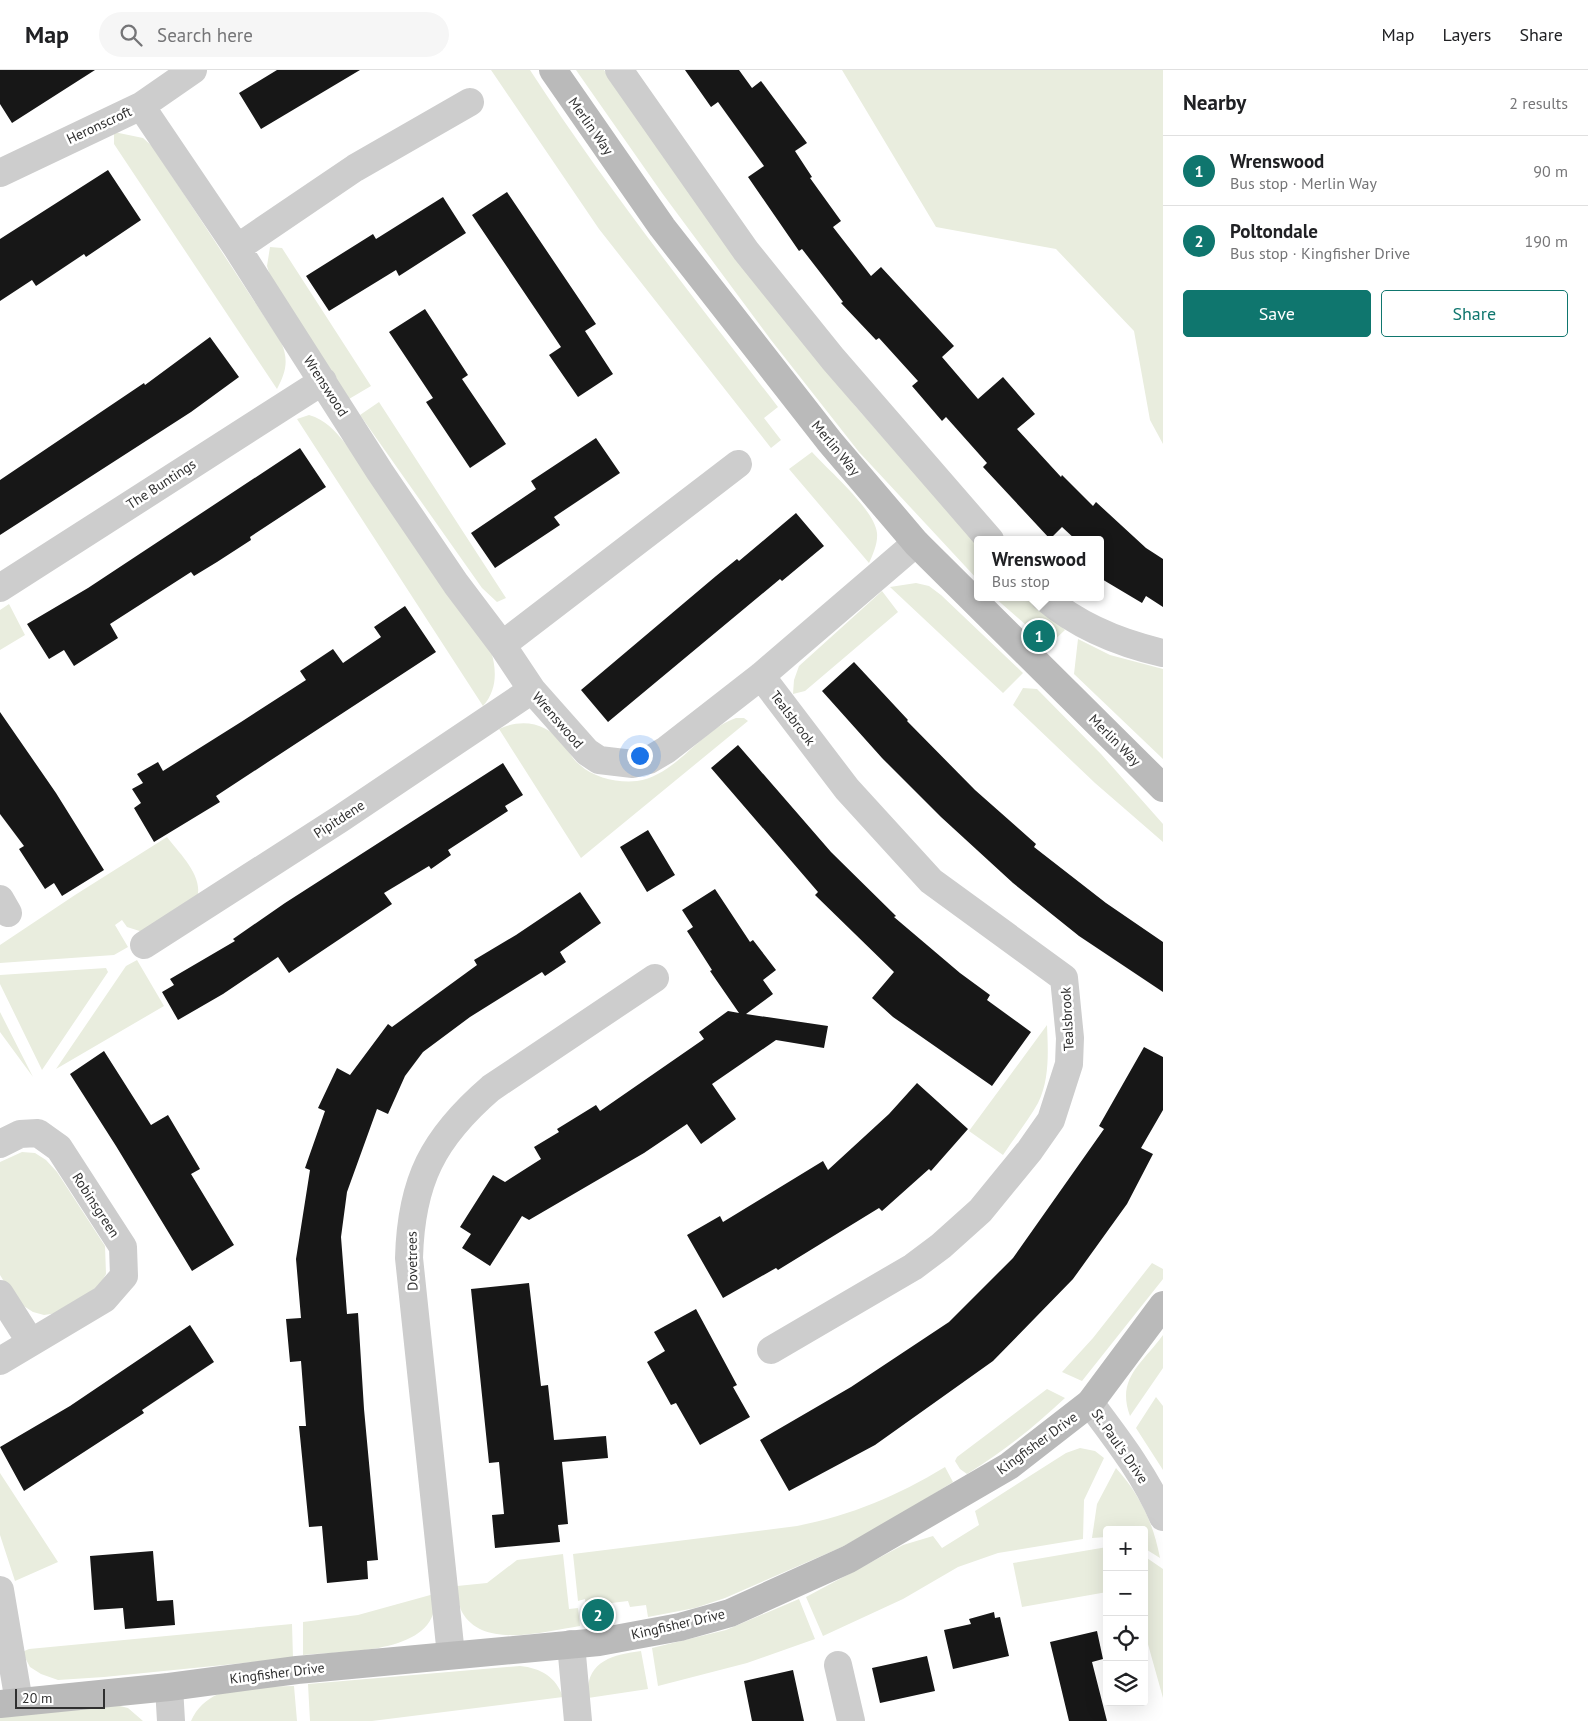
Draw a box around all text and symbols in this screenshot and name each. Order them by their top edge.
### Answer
search box [99,12,449,57]
text: Map [25,19,69,50]
icon: search [117,21,145,49]
text: Search here [157,23,253,47]
text: Map [1382,23,1414,46]
text: Layers [1442,23,1491,46]
text: Share [1519,23,1563,46]
text: Nearby [1183,89,1246,116]
text: 2 results [1509,93,1568,113]
street label: Merlin Way [565,94,618,159]
street label: Heronscroft [64,102,135,148]
text: Wrenswood [1230,149,1324,173]
text: 1 [1194,161,1204,181]
text: 90 m [1533,161,1568,181]
text: Bus stop · Merlin Way [1230,173,1377,193]
text: Poltondale [1230,219,1318,243]
text: 2 [1194,231,1204,251]
text: 190 m [1525,231,1568,251]
text: Bus stop · Kingfisher Drive [1230,243,1410,263]
button: Save [1183,290,1371,337]
button: Share [1381,290,1568,337]
street label: Wrenswood [300,352,352,420]
street label: Merlin Way [808,417,865,480]
street label: The Buntings [123,455,199,513]
popup [974,536,1104,601]
text: Wrenswood [992,547,1086,571]
text: Bus stop [992,571,1050,591]
pin: 1 [1023,617,1055,655]
street label: Tealsbrook [767,687,820,749]
street label: Wrenswood [529,688,587,752]
street label: Merlin Way [1085,710,1145,770]
your location [627,743,653,769]
street label: Pipitdene [310,796,368,842]
street label: Tealsbrook [1056,986,1078,1051]
street label: Robinsgreen [68,1169,124,1241]
street label: Dovetrees [402,1231,422,1291]
street label: St. Paul's Drive [1088,1405,1152,1487]
street label: Kingfisher Drive [993,1408,1081,1478]
map controls [1103,1526,1148,1706]
button: + [1103,1526,1148,1571]
button: − [1103,1571,1148,1616]
pin: 2 [582,1596,614,1634]
street label: Kingfisher Drive [629,1604,727,1644]
button: locate [1103,1616,1148,1661]
street label: Kingfisher Drive [228,1658,326,1688]
button: layers [1103,1661,1148,1706]
scale bar [15,1686,105,1709]
text: 20 m [22,1689,52,1707]

